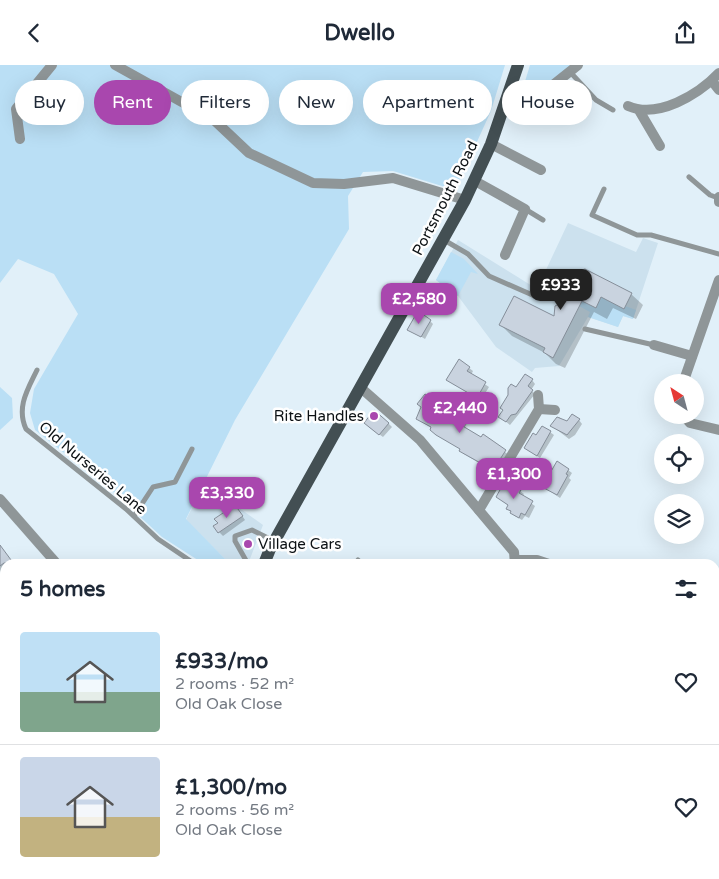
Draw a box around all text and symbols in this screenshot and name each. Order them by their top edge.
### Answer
icon: back [20,19,48,47]
icon: share [671,19,699,47]
text: Dwello [324,20,395,46]
chip: Buy [15,80,84,125]
chip: Rent [94,80,171,125]
chip: Filters [181,80,269,125]
chip: New [279,80,353,125]
chip: Apartment [363,80,492,125]
chip: House [502,80,592,125]
street label: Portsmouth Road [408,138,482,258]
pin: £933 [531,269,591,311]
text: £933 [541,275,581,295]
pin: £2,580 [378,283,460,325]
text: £2,580 [392,289,446,309]
north arrow [654,374,704,424]
map controls [654,374,704,544]
pin: £2,440 [419,391,501,434]
text: £2,440 [433,398,487,418]
place label: Rite Handles [274,407,364,425]
marker: Rite Handles [368,410,380,422]
street label: Old Nurseries Lane [35,418,151,518]
button: locate [654,434,704,484]
pin: £1,300 [473,457,555,500]
text: £1,300 [487,464,541,484]
pin: £3,330 [186,477,268,519]
text: £3,330 [200,483,254,503]
button: layers [654,494,704,544]
place label: Village Cars [258,535,342,553]
marker: Village Cars [242,538,254,550]
icon: filters [672,575,700,603]
text: 5 homes [20,577,105,602]
text: £933/mo [175,649,268,674]
icon: home [60,652,120,712]
icon: heart [672,668,700,696]
text: 2 rooms · 52 m² [175,674,294,694]
text: Old Oak Close [175,694,282,714]
text: £1,300/mo [175,775,287,800]
icon: home [60,777,120,837]
icon: heart [672,793,700,821]
text: 2 rooms · 56 m² [175,800,294,820]
text: Old Oak Close [175,820,282,840]

